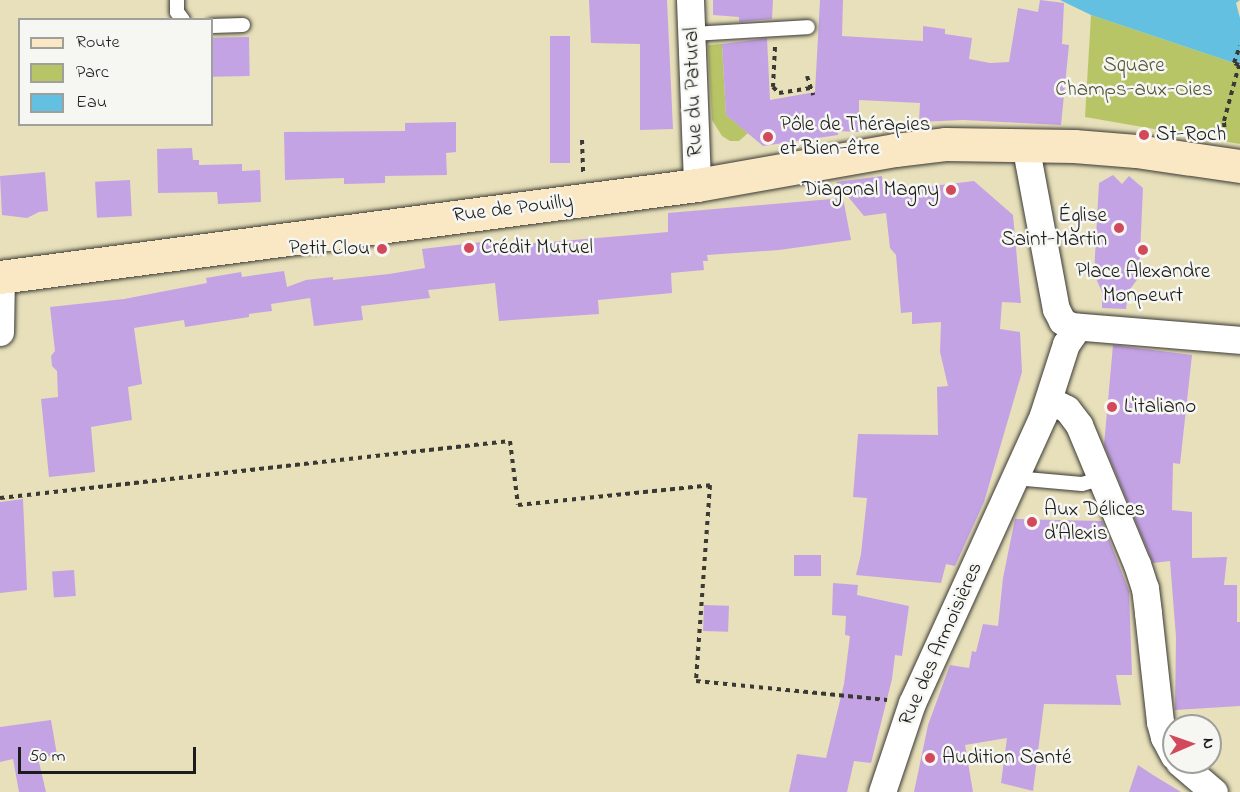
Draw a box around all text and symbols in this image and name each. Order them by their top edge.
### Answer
legend [18,18,213,126]
street label: Rue du Patural [679,27,709,157]
text: Route [76,30,120,56]
park label: Square Champs-aux-Oies [1055,53,1213,103]
text: Parc [76,60,109,86]
text: Eau [76,90,107,116]
place label: Pôle de Thérapies et Bien-être [780,112,930,162]
place label: St-Roch [1156,122,1226,148]
marker: St-Roch [1137,128,1151,142]
marker: Pôle de Thérapies et Bien-être [761,130,775,144]
place label: Diagonal Magny [802,177,939,203]
marker: Diagonal Magny [944,183,958,197]
street label: Rue de Pouilly [451,189,575,229]
place label: Église Saint-Martin [1001,203,1107,253]
marker: Église Saint-Martin [1112,221,1126,235]
place label: Crédit Mutuel [481,235,593,261]
place label: Petit Clou [289,236,370,262]
marker: Crédit Mutuel [462,241,476,255]
marker: Petit Clou [375,242,389,256]
marker: Place Alexandre Monpeurt [1136,243,1150,257]
place label: Place Alexandre Monpeurt [1076,259,1210,309]
place label: L'italiano [1124,394,1196,420]
marker: L'italiano [1105,400,1119,414]
place label: Aux Délices d’Alexis [1044,497,1145,547]
marker: Aux Délices d’Alexis [1025,515,1039,529]
street label: Rue des Armoisières [894,558,988,730]
north arrow [1162,714,1222,774]
scale bar [21,735,200,773]
text: N [1196,738,1220,749]
text: 50 m [29,744,66,770]
place label: Audition Santé [942,745,1071,771]
marker: Audition Santé [923,751,937,765]

